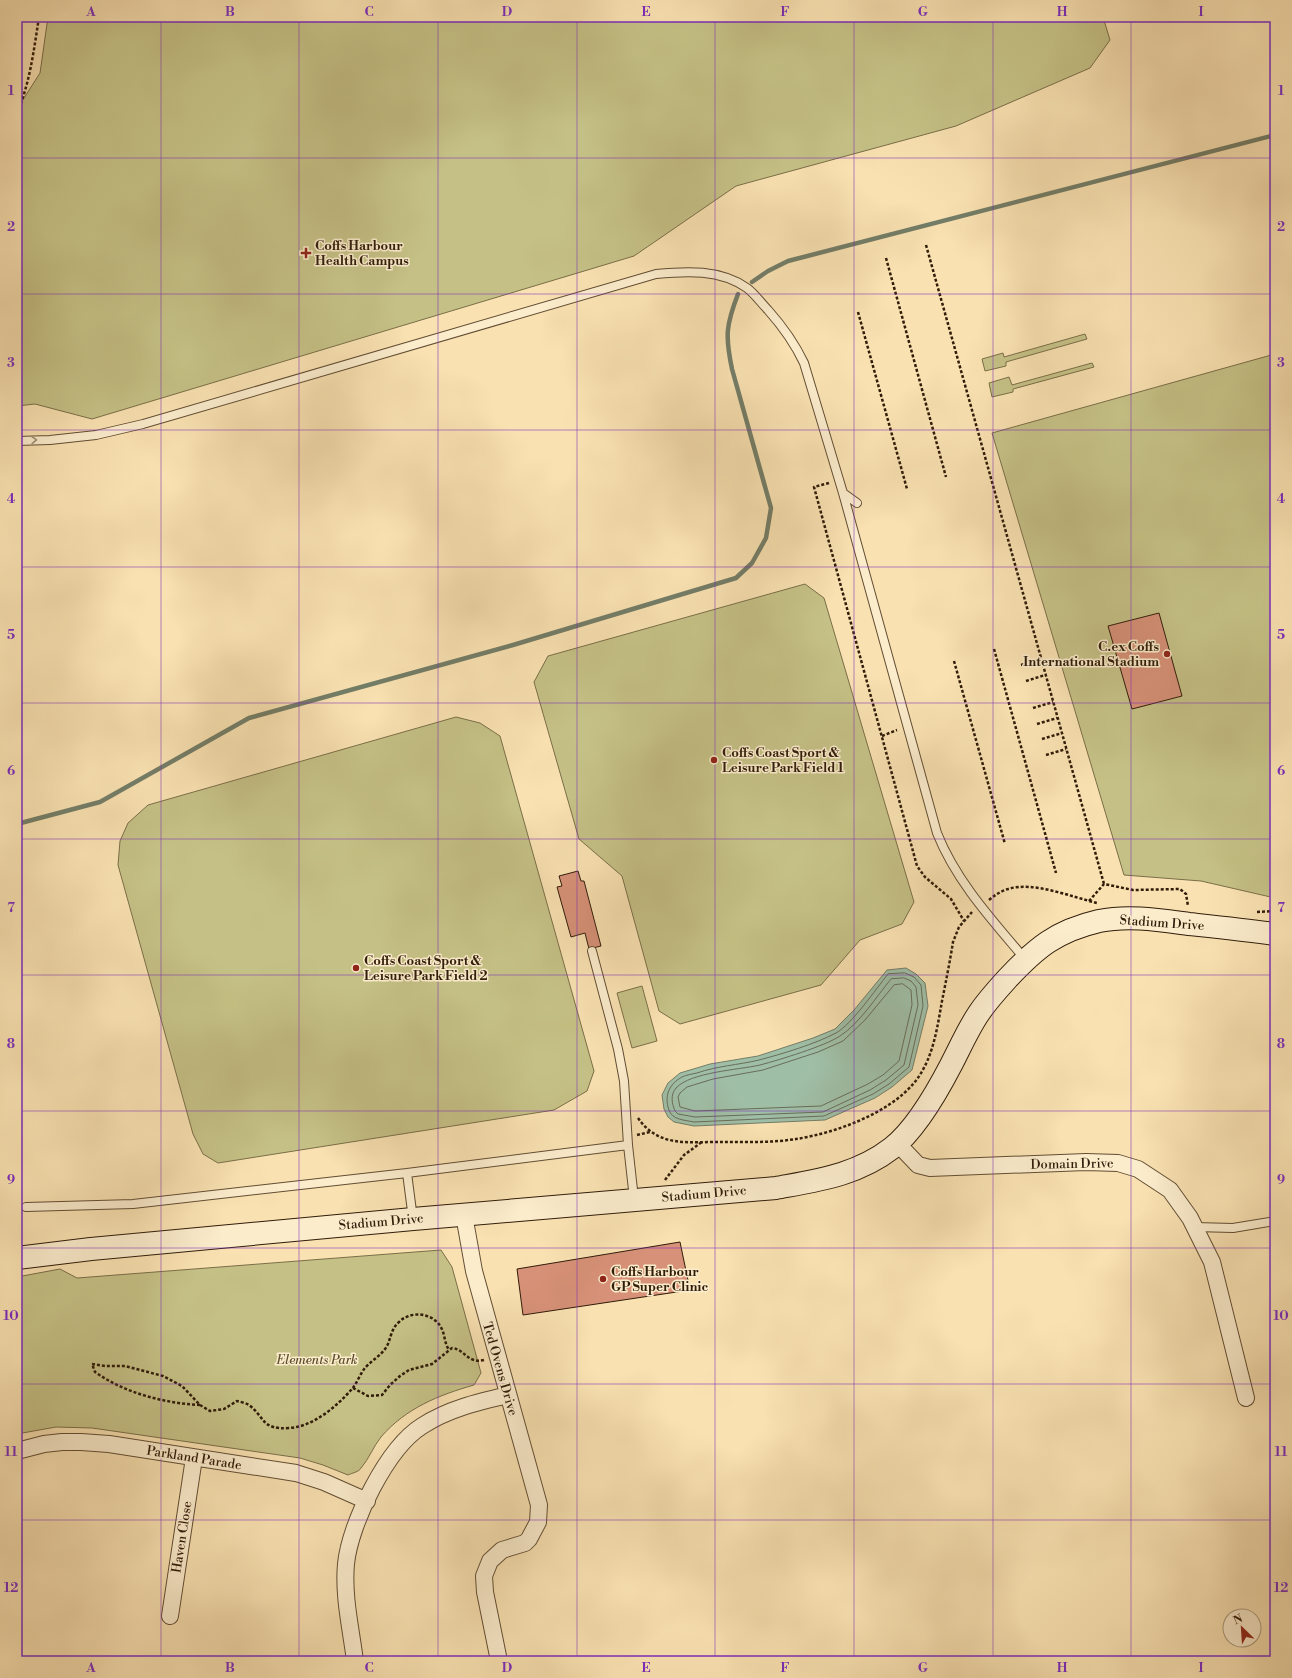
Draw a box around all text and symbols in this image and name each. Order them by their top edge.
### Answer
text: A [85,4,96,20]
text: B [225,4,235,20]
text: C [364,4,374,20]
text: D [502,4,512,20]
text: E [641,4,651,20]
text: F [780,4,790,20]
text: G [918,4,929,20]
text: H [1057,4,1068,20]
text: I [1198,4,1204,20]
text: 1 [8,83,15,99]
text: 1 [1278,83,1285,99]
text: 2 [7,219,15,235]
text: 2 [1277,219,1285,235]
place label: Coffs Harbour Health Campus [315,238,409,269]
marker: Coffs Harbour Health Campus [300,247,312,259]
text: 3 [7,355,15,371]
text: 3 [1277,355,1285,371]
one-way arrow [31,436,37,444]
text: 4 [7,491,16,507]
text: 4 [1277,491,1286,507]
text: 5 [7,627,15,643]
text: 5 [1277,627,1285,643]
place label: C.ex Coffs International Stadium [1023,639,1159,670]
marker: C.ex Coffs International Stadium [1162,649,1172,659]
place label: Coffs Coast Sport & Leisure Park Field 1 [722,745,845,776]
marker: Coffs Coast Sport & Leisure Park Field 1 [709,755,719,765]
text: 6 [7,763,15,779]
text: 6 [1277,763,1285,779]
text: 7 [7,900,15,916]
text: 7 [1277,900,1285,916]
street label: Stadium Drive [1119,912,1205,934]
place label: Coffs Coast Sport & Leisure Park Field 2 [364,953,488,984]
marker: Coffs Coast Sport & Leisure Park Field 2 [351,963,361,973]
text: 8 [7,1036,15,1052]
text: 8 [1277,1036,1285,1052]
street label: Domain Drive [1030,1155,1114,1173]
text: 9 [7,1172,15,1188]
text: 9 [1277,1172,1285,1188]
street label: Stadium Drive [661,1182,748,1206]
street label: Stadium Drive [338,1210,425,1234]
place label: Coffs Harbour GP Super Clinic [611,1264,709,1295]
marker: Coffs Harbour GP Super Clinic [598,1274,608,1284]
text: 10 [3,1308,19,1324]
text: 10 [1273,1308,1289,1324]
street label: Ted Ovens Drive [479,1320,521,1418]
park label: Elements Park [275,1352,358,1368]
street label: Parkland Parade [145,1443,243,1473]
text: 11 [5,1444,18,1460]
text: 11 [1275,1444,1288,1460]
street label: Haven Close [168,1500,196,1574]
text: 12 [4,1580,18,1596]
text: 12 [1274,1580,1288,1596]
north arrow [1222,1608,1262,1648]
text: N [1231,1612,1245,1628]
text: A [85,1660,96,1676]
text: B [225,1660,235,1676]
text: C [364,1660,374,1676]
text: D [502,1660,512,1676]
text: E [641,1660,651,1676]
text: F [780,1660,790,1676]
text: G [918,1660,929,1676]
text: H [1057,1660,1068,1676]
text: I [1198,1660,1204,1676]

